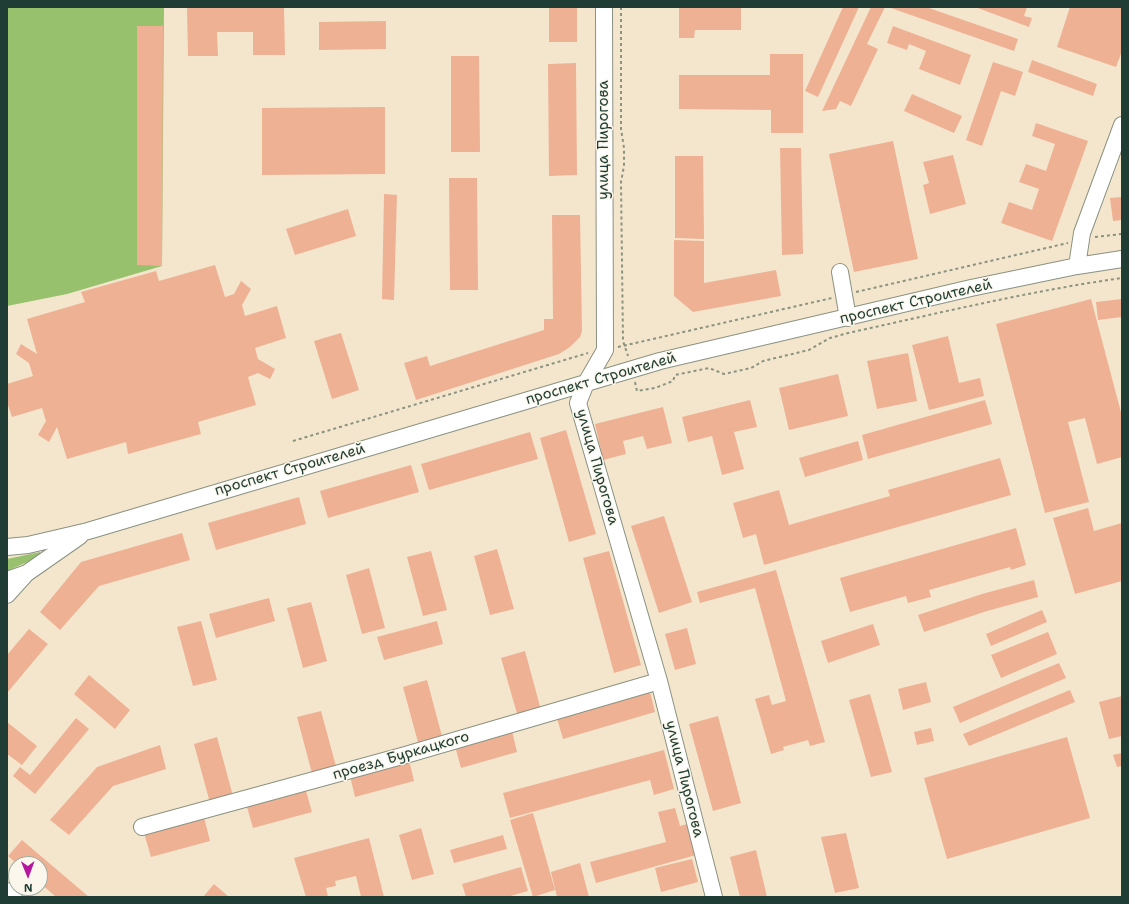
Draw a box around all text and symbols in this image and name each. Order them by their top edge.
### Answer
street label: улица Пирогова [595,80,613,200]
street label: проспект Строителей [838,276,994,328]
street label: проспект Строителей [524,349,678,409]
street label: улица Пирогова [572,407,622,527]
street label: проспект Строителей [213,440,367,500]
street label: улица Пирогова [661,719,707,839]
street label: проезд Буркацкого [331,728,471,784]
north arrow [8,856,48,896]
text: N [24,880,33,895]

